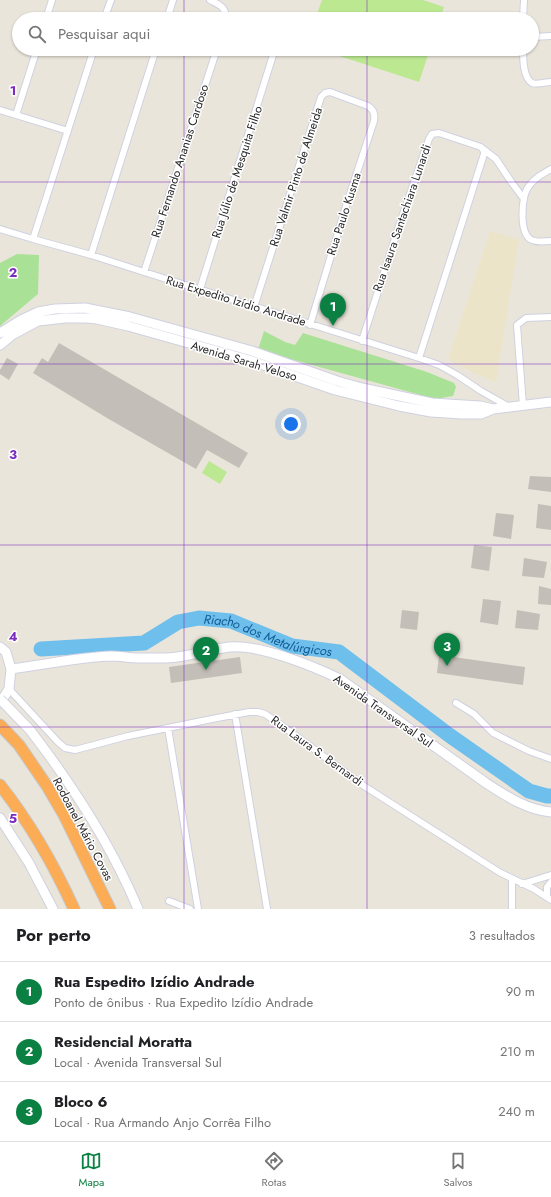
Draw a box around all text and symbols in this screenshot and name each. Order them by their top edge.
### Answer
search box [12,12,539,56]
icon: search [26,23,48,45]
text: Pesquisar aqui [58,23,150,45]
text: 1 [10,81,16,100]
street label: Rua Fernando Ananias Cardoso [147,82,213,240]
street label: Rua Júlio de Mesquita Filho [207,103,267,241]
street label: Rua Valmir Pinto de Almeida [265,105,327,249]
street label: Rua Isaura Santachiara Lunardi [368,142,436,294]
street label: Rua Paulo Kusma [322,170,366,258]
text: 2 [9,263,17,282]
street label: Rua Expedito Izídio Andrade [164,271,308,331]
pin: 1 [320,293,346,326]
street label: Avenida Sarah Veloso [189,336,300,386]
your location [281,414,301,434]
text: 3 [9,445,17,464]
water label: Riacho dos Metalúrgicos [203,609,334,661]
text: 4 [8,627,18,646]
pin: 3 [434,633,460,666]
pin: 2 [193,637,219,670]
street label: Avenida Transversal Sul [330,670,436,752]
street label: Rua Laura S. Bernardi [267,711,367,791]
street label: Rodoanel Mário Covas [48,774,118,884]
text: 5 [9,809,17,828]
text: Por perto [16,923,91,947]
text: 3 resultados [469,926,535,945]
text: Rua Espedito Izídio Andrade [54,971,255,993]
text: 1 [26,982,32,1001]
text: 90 m [506,982,535,1001]
text: Ponto de ônibus · Rua Expedito Izídio Andrade [54,993,313,1012]
text: Residencial Moratta [54,1031,192,1053]
text: 2 [25,1042,33,1061]
text: 210 m [500,1042,535,1061]
text: Local · Avenida Transversal Sul [54,1053,222,1072]
text: Bloco 6 [54,1091,108,1113]
text: 3 [25,1102,33,1121]
text: 240 m [498,1102,535,1121]
text: Local · Rua Armando Anjo Corrêa Filho [54,1113,271,1132]
tab: Mapa [79,1150,104,1190]
tab: Rotas [262,1150,286,1190]
tab: Salvos [443,1150,472,1190]

